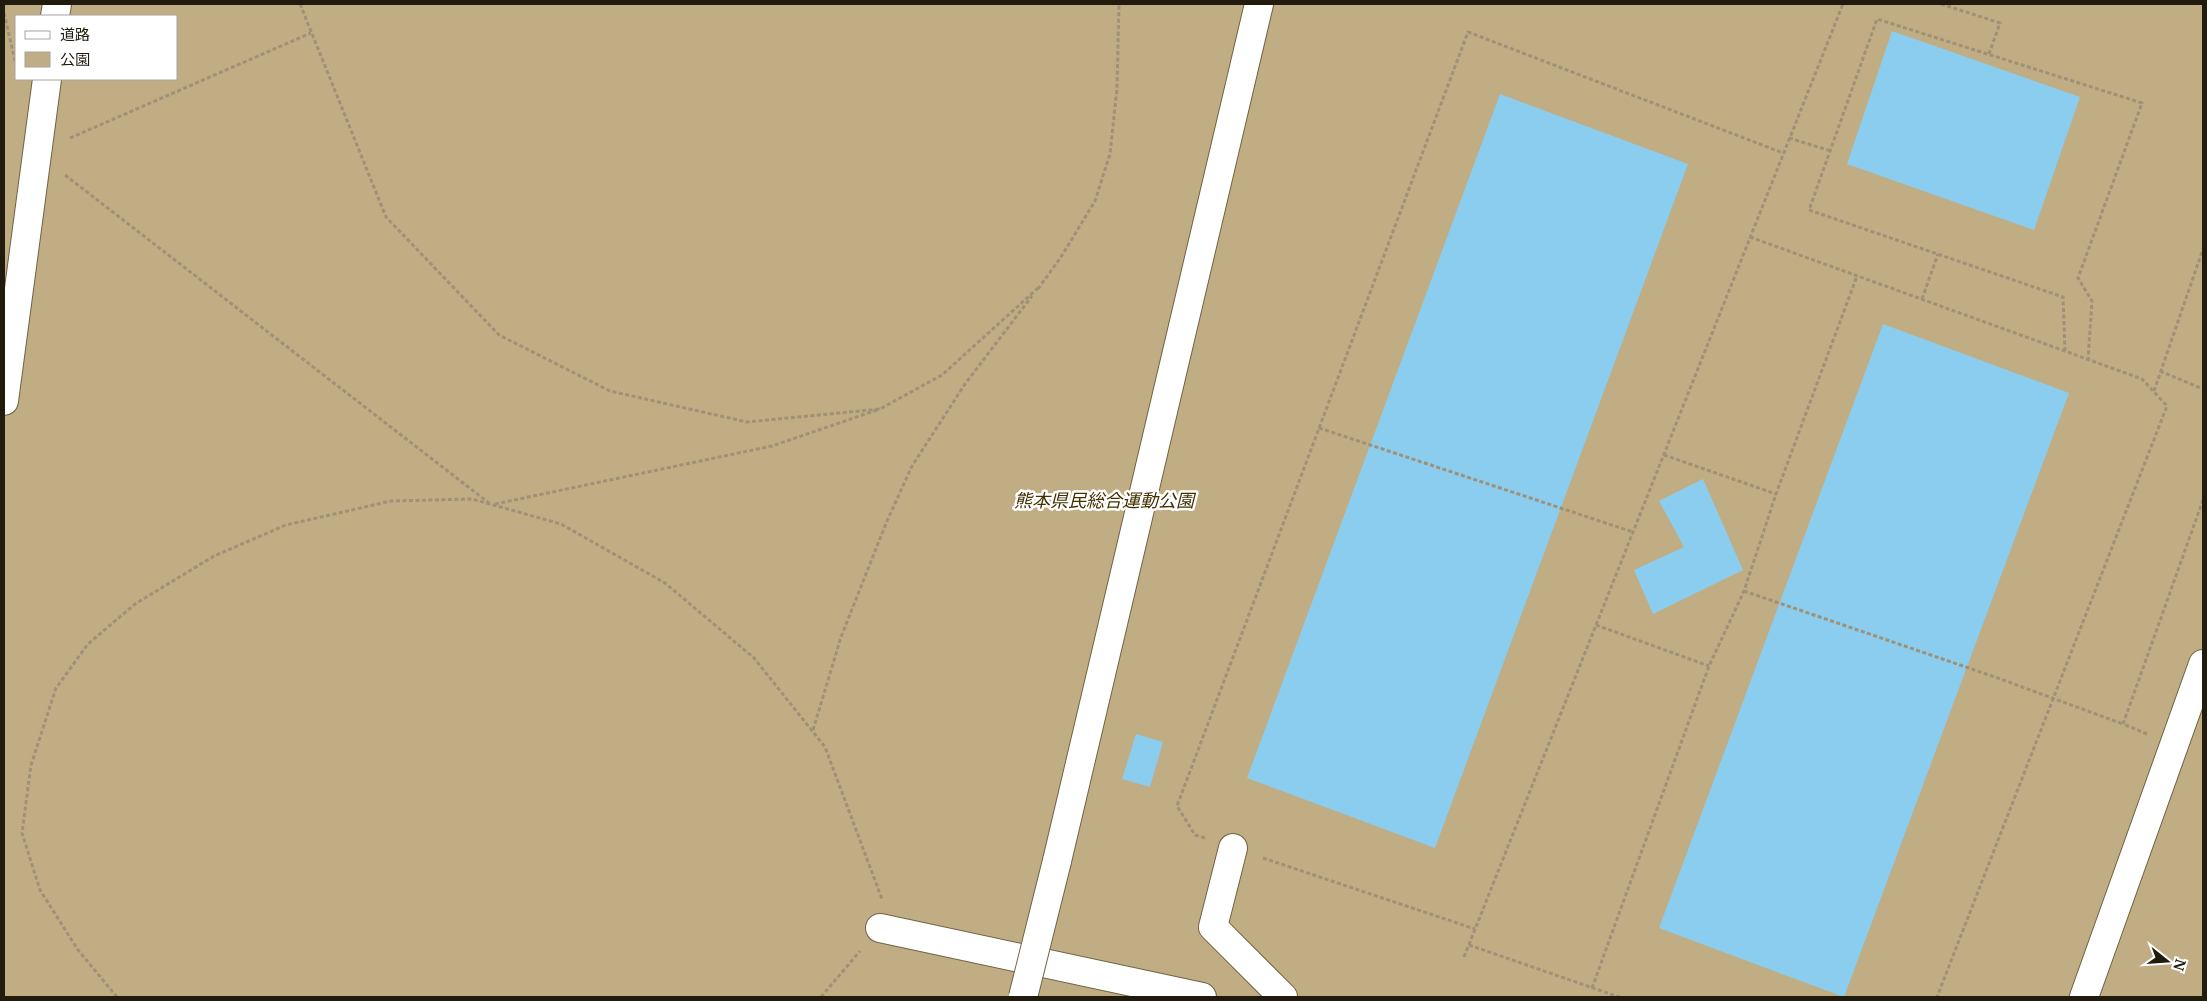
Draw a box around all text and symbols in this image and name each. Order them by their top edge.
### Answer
legend [15,15,178,80]
text: 道路 [60,25,90,44]
text: 公園 [60,50,90,69]
park label: 熊本県民総合運動公園 [1014,489,1197,512]
north arrow [2142,936,2192,986]
text: N [2169,957,2190,973]

